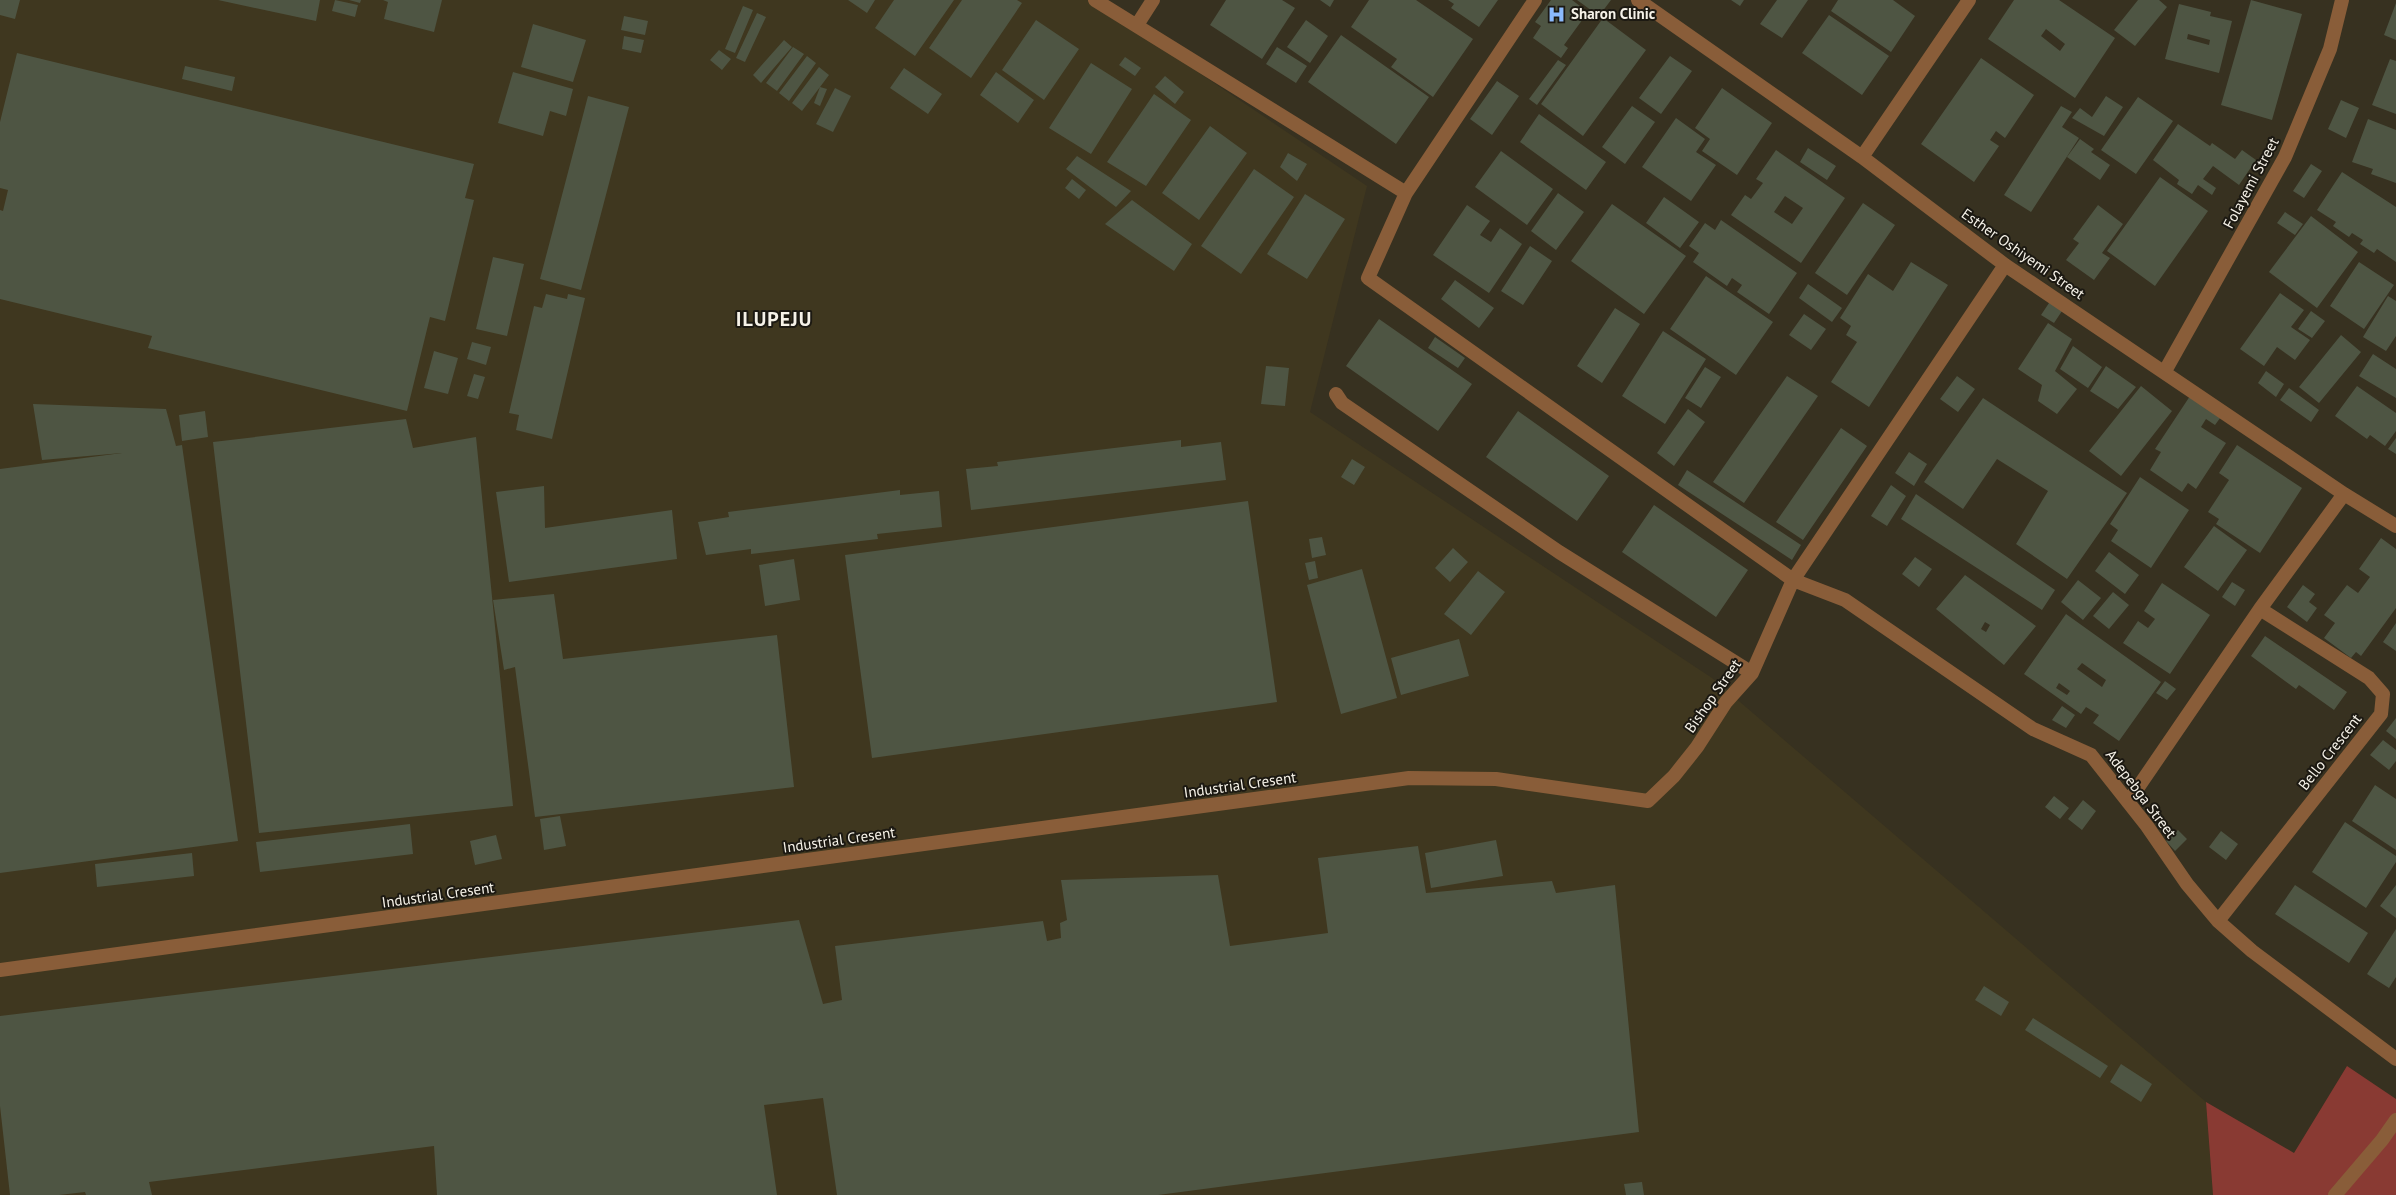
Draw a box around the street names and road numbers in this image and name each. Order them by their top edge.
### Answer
street label: Folayemi Street [2219,134,2283,232]
street label: Esther Oshiyemi Street [1958,204,2089,303]
street label: Bishop Street [1680,655,1745,736]
street label: Bello Crescent [2294,710,2365,794]
street label: Adepebga Street [2102,746,2181,842]
street label: Industrial Cresent [1182,767,1297,802]
street label: Industrial Cresent [781,822,896,857]
street label: Industrial Cresent [380,877,495,912]

